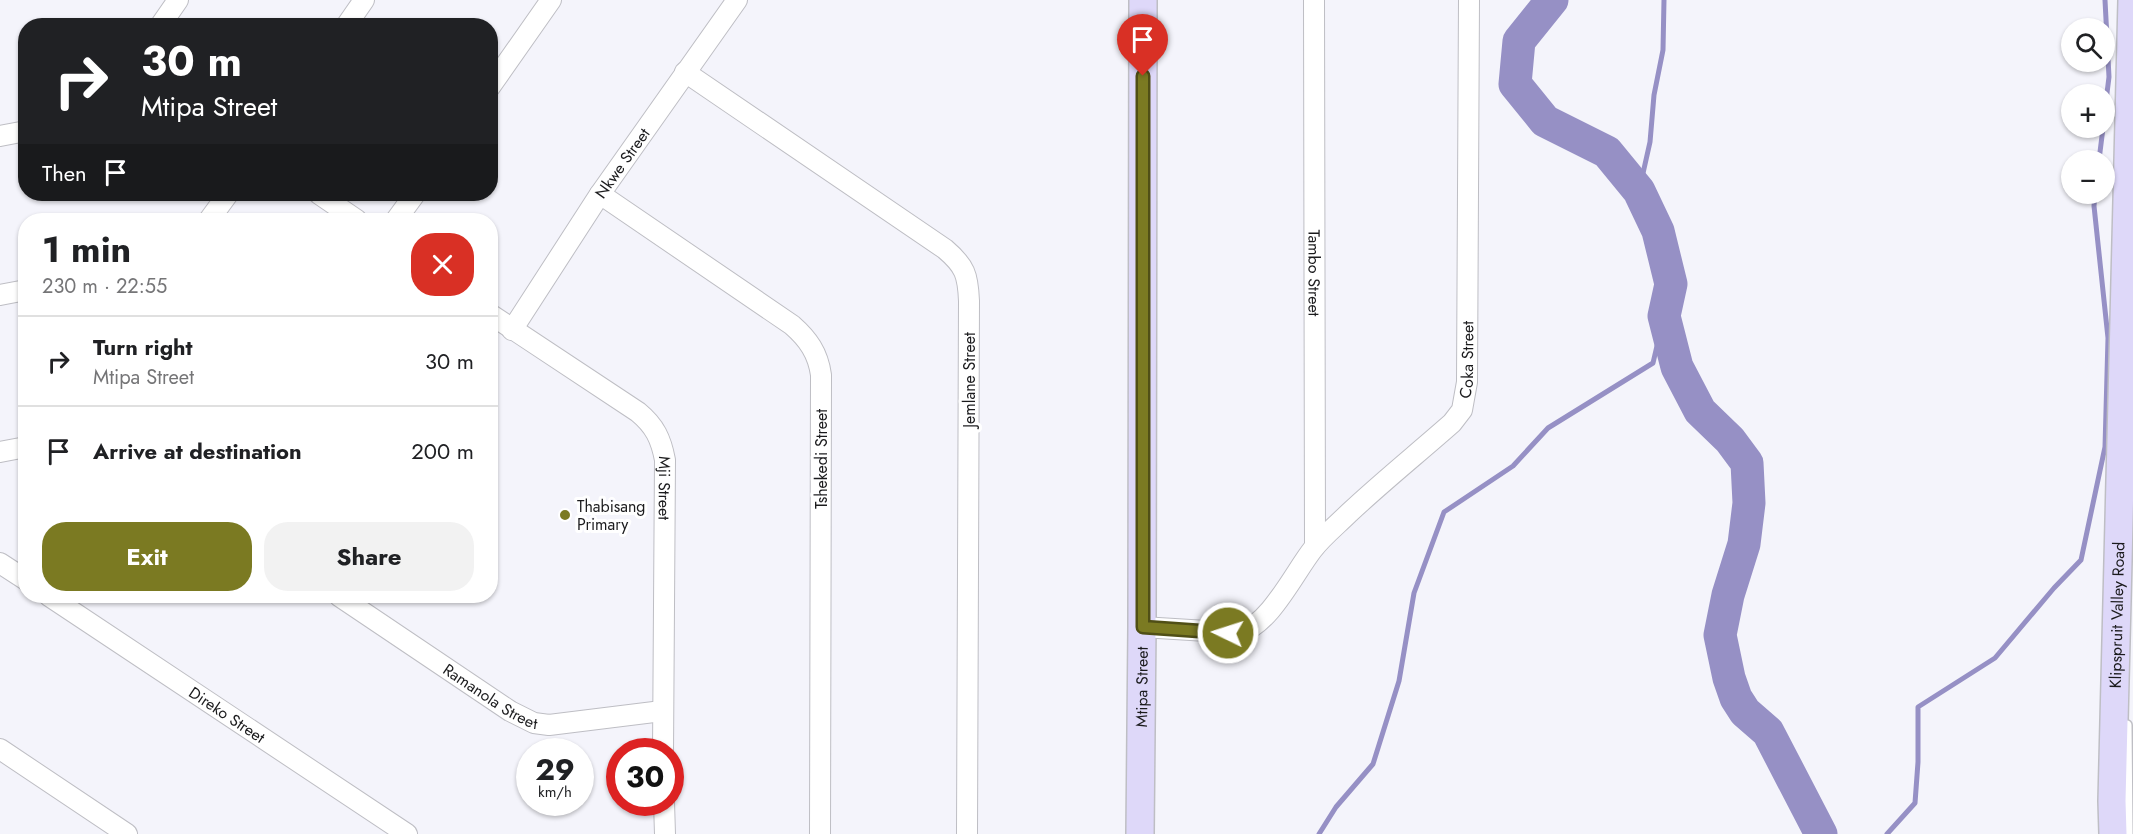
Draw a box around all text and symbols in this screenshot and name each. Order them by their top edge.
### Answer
pin [1117,14,1168,76]
map controls [2061,18,2115,204]
button: search [2061,18,2115,72]
icon: arrive [1126,23,1159,56]
text: 30 m [141,31,242,92]
icon: right [42,42,120,120]
button: + [2061,84,2115,138]
text: Mtipa Street [141,87,277,126]
street label: Nkwe Street [589,123,655,203]
button: − [2061,150,2115,204]
icon: arrive [99,156,132,189]
text: Then [42,157,87,189]
text: 1 min [42,223,131,275]
street label: Tambo Street [1303,230,1326,317]
button: close [411,233,474,296]
text: 230 m · 22:55 [42,272,167,301]
street label: Coka Street [1453,321,1479,400]
text: Turn right [93,331,193,363]
street label: Jemlane Street [958,332,981,430]
icon: right [42,345,75,378]
text: 30 m [425,345,474,377]
text: Mtipa Street [93,363,194,392]
street label: Tshekedi Street [810,409,833,509]
icon: arrive [42,435,75,468]
text: Arrive at destination [93,435,302,467]
text: 200 m [411,435,474,467]
street label: Mji Street [653,456,677,520]
place label: Thabisang Primary [577,495,645,536]
marker: Thabisang Primary [558,508,572,522]
button: Exit [42,522,252,591]
button: Share [264,522,474,591]
street label: Klipspruit Valley Road [2103,541,2130,689]
position arrow [1196,601,1260,665]
street label: Mtipa Street [1130,646,1153,728]
street label: Ramanola Street [439,658,539,735]
street label: Direko Street [185,681,270,748]
speed limit sign: 30 [606,738,684,816]
text: 29 [535,748,575,791]
text: km/h [538,781,572,803]

